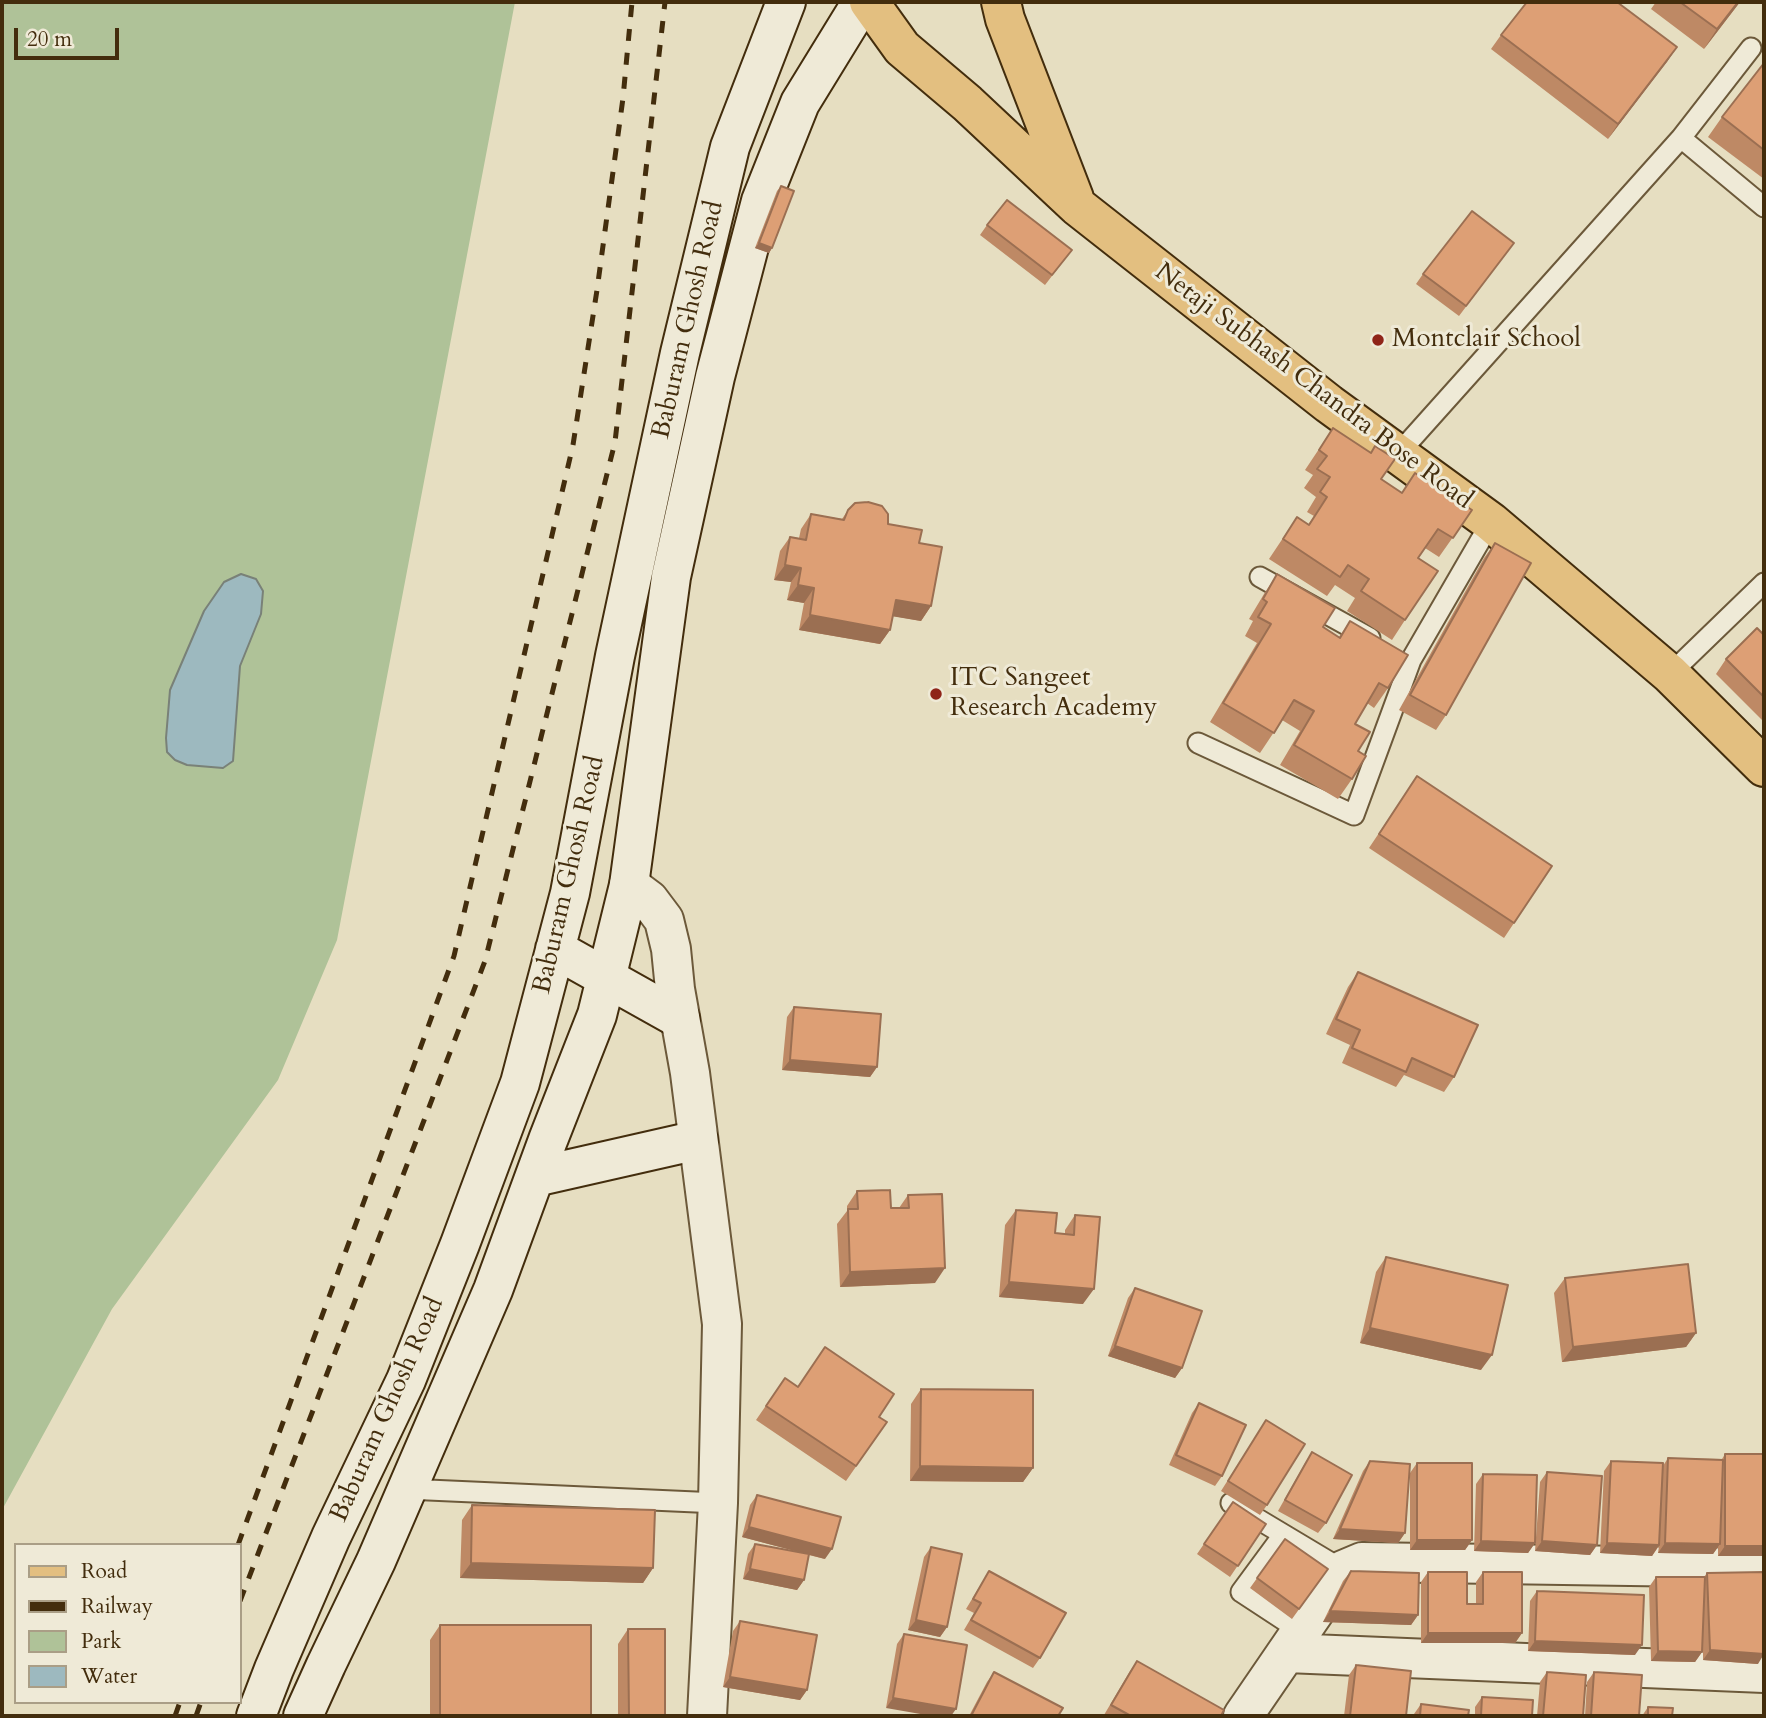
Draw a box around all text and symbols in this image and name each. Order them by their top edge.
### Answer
scale bar [18,14,122,58]
text: 20 m [27,25,72,54]
street label: Baburam Ghosh Road [646,198,732,442]
street label: Netaji Subhash Chandra Bose Road [1148,257,1478,517]
place label: Montclair School [1392,324,1581,356]
marker: Montclair School [1370,332,1386,348]
place label: ITC Sangeet Research Academy [950,663,1157,724]
marker: ITC Sangeet Research Academy [928,686,944,702]
street label: Baburam Ghosh Road [527,753,613,997]
street label: Baburam Ghosh Road [324,1293,452,1527]
legend [14,1543,242,1704]
text: Road [81,1557,127,1586]
text: Railway [81,1592,153,1621]
text: Park [81,1627,121,1656]
text: Water [81,1662,137,1691]

